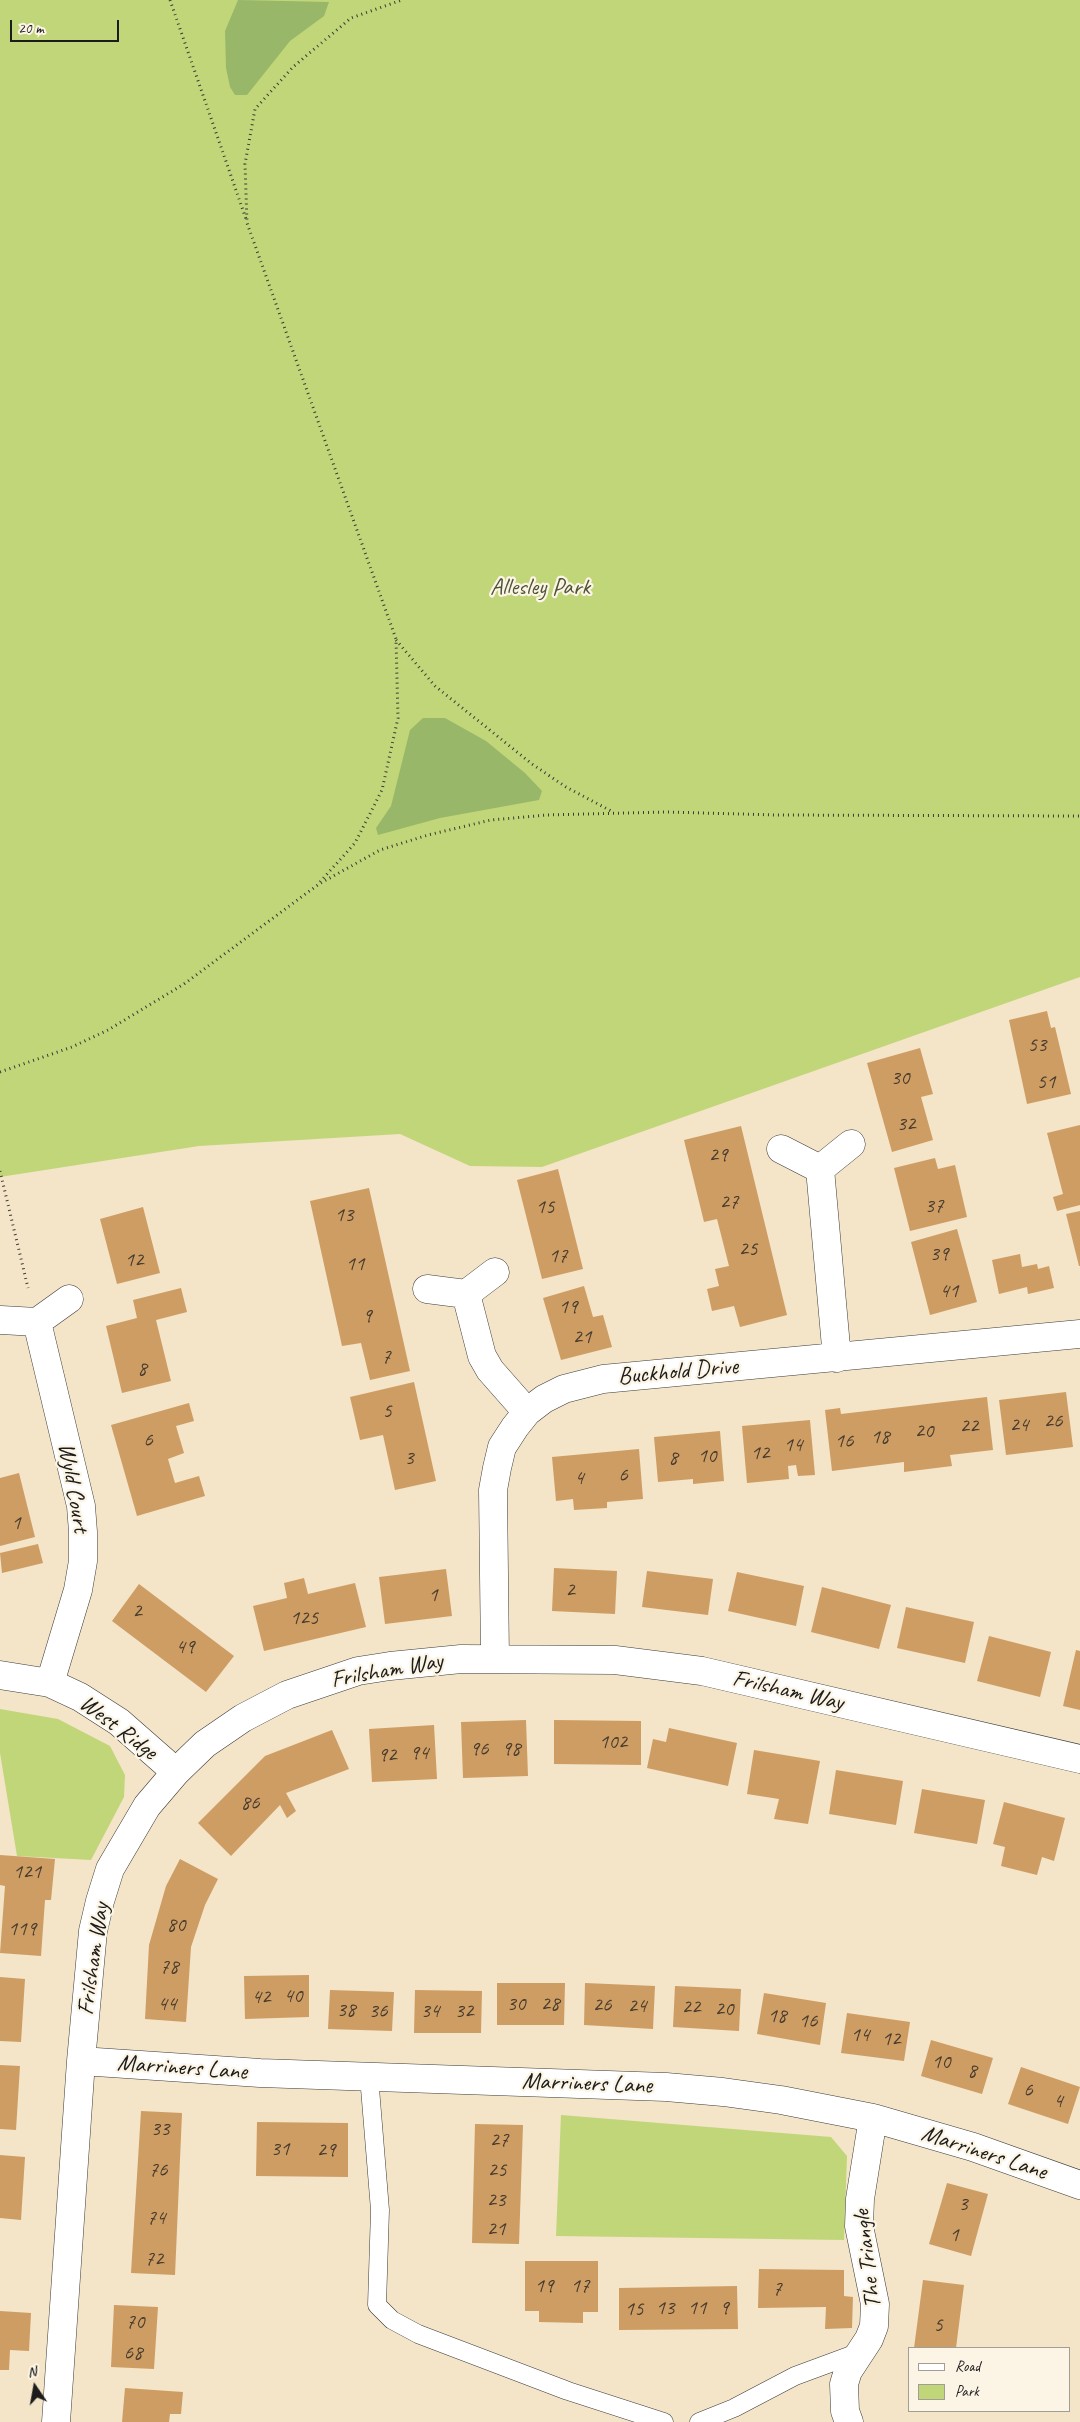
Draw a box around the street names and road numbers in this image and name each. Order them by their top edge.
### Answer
street label: Buckhold Drive [617,1352,739,1392]
street label: Wyld Court [51,1441,95,1535]
street label: Frilsham Way [329,1647,445,1695]
street label: Frilsham Way [730,1664,846,1718]
street label: West Ridge [73,1689,163,1767]
street label: Frilsham Way [72,1901,116,2017]
street label: Marriners Lane [116,2049,248,2087]
street label: Marriners Lane [521,2067,653,2101]
street label: Marriners Lane [918,2119,1050,2187]
street label: The Triangle [848,2208,888,2310]

